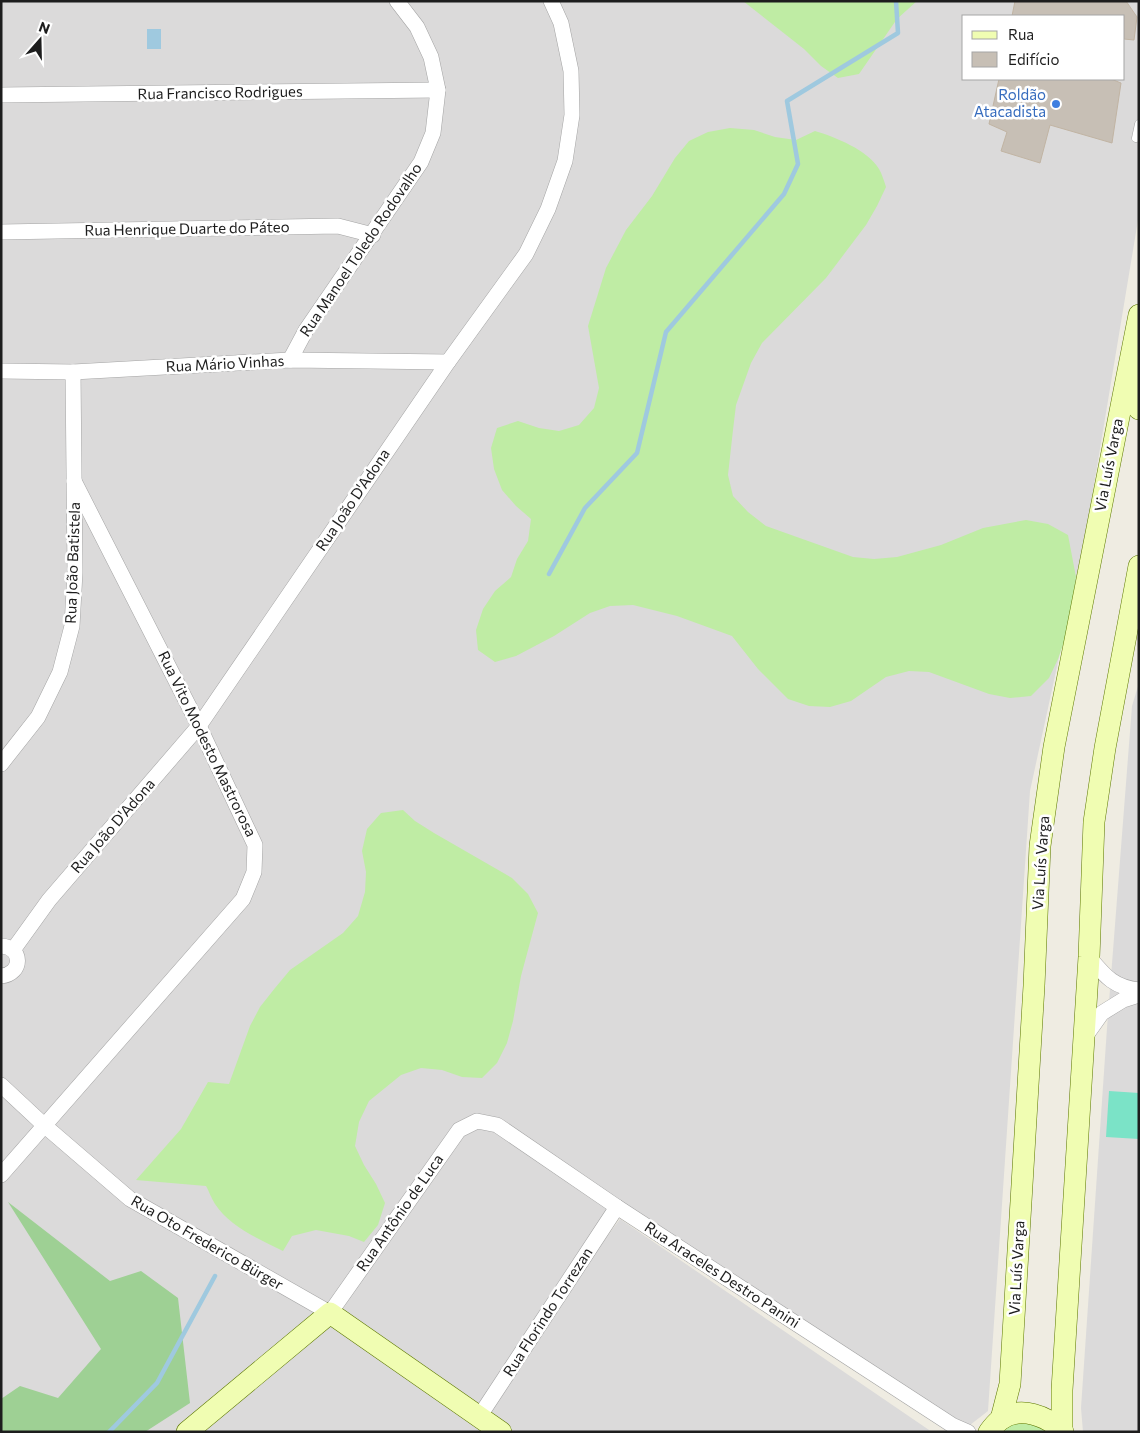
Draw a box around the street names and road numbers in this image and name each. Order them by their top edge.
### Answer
street label: Rua Francisco Rodrigues [137,82,303,102]
street label: Rua Manoel Toledo Rodovalho [295,159,425,340]
street label: Rua Henrique Duarte do Páteo [84,217,290,239]
street label: Rua Mário Vinhas [165,351,285,375]
street label: Via Luís Varga [1090,417,1126,513]
street label: Rua João D'Adona [311,445,393,554]
street label: Rua João Batistela [61,502,83,624]
street label: Rua Vito Modesto Mastrorosa [155,648,261,839]
street label: Rua João D'Adona [66,774,158,876]
street label: Via Luís Varga [1028,815,1052,911]
street label: Rua Antônio de Luca [352,1150,446,1275]
street label: Rua Oto Frederico Bürger [128,1191,287,1293]
street label: Rua Araceles Destro Panini [642,1217,804,1331]
street label: Via Luís Varga [1005,1220,1027,1316]
street label: Rua Florindo Torrezan [499,1244,596,1379]

